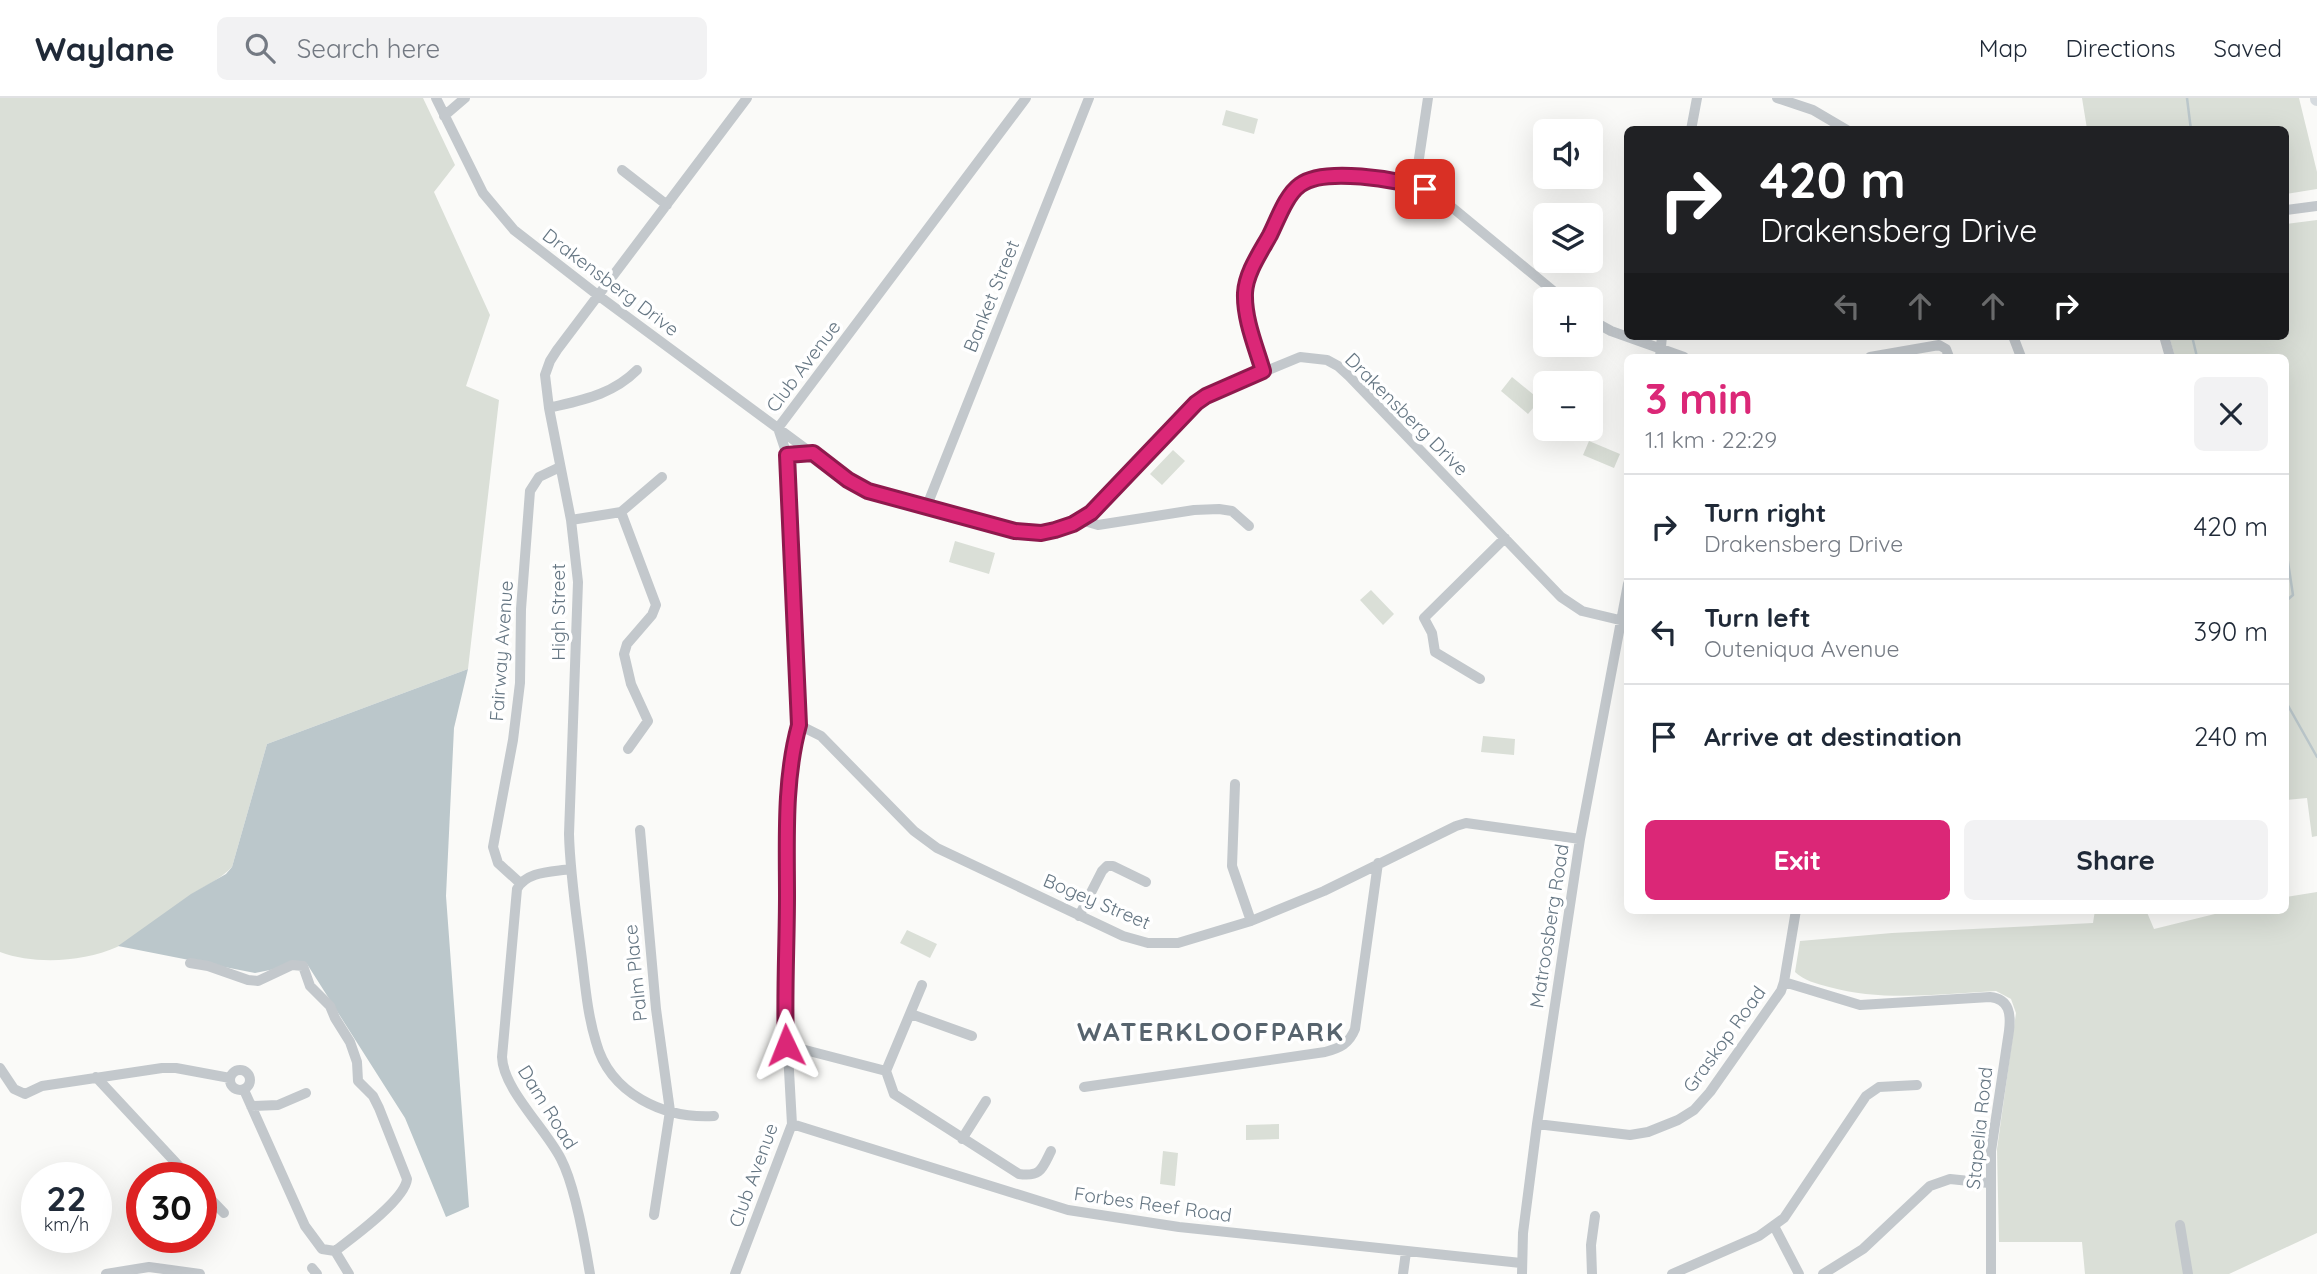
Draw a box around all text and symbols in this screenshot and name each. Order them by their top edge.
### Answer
search box [217,17,707,80]
text: Waylane [35,28,175,69]
icon: search [241,29,279,67]
text: Search here [297,32,440,65]
text: Map [1979,33,2028,63]
text: Directions [2066,33,2176,63]
text: Saved [2214,33,2282,63]
map controls [1533,119,1603,441]
button: sound [1533,119,1603,189]
text: 420 m [1760,149,1906,210]
icon: right [1645,154,1736,245]
pin [1395,159,1455,219]
icon: arrive [1406,170,1444,208]
button: layers [1533,203,1603,273]
text: Drakensberg Drive [1760,210,2037,250]
street label: Drakensberg Drive [538,223,684,341]
street label: Banket Street [958,236,1024,356]
button: + [1533,287,1603,357]
icon: left [1828,287,1866,325]
icon: ahead [1901,287,1939,325]
icon: ahead [1974,287,2012,325]
icon: right [2047,287,2085,325]
street label: Club Avenue [761,315,845,417]
street label: Drakensberg Drive [1340,347,1474,481]
button: − [1533,371,1603,441]
text: 3 min [1645,372,1753,425]
button: close [2194,377,2268,451]
text: 1.1 km · 22:29 [1645,425,1777,454]
text: Turn right [1704,496,1826,529]
icon: right [1645,508,1683,546]
text: 420 m [2194,510,2268,543]
text: Drakensberg Drive [1704,529,1903,558]
street label: High Street [546,563,570,661]
street label: Fairway Avenue [484,580,518,722]
text: Turn left [1704,601,1811,634]
icon: left [1645,613,1683,651]
text: 390 m [2194,615,2268,648]
text: Outeniqua Avenue [1704,634,1900,663]
icon: arrive [1645,718,1683,756]
text: Arrive at destination [1704,720,1962,753]
text: 240 m [2194,720,2268,753]
button: Exit [1645,820,1950,900]
button: Share [1964,820,2268,900]
street label: Matroosberg Road [1524,842,1574,1010]
street label: Bogey Street [1040,868,1154,934]
street label: Palm Place [618,923,652,1023]
street label: Graskop Road [1677,981,1771,1097]
position arrow [749,1008,823,1082]
district label: WATERKLOOFPARK [1077,1015,1345,1048]
street label: Dam Road [513,1060,583,1154]
street label: Stapelia Road [1961,1065,1997,1191]
street label: Club Avenue [723,1120,783,1230]
speed limit sign: 30 [126,1162,217,1253]
text: 22 [47,1176,86,1220]
street label: Forbes Reef Road [1073,1181,1233,1227]
text: km/h [44,1213,89,1236]

